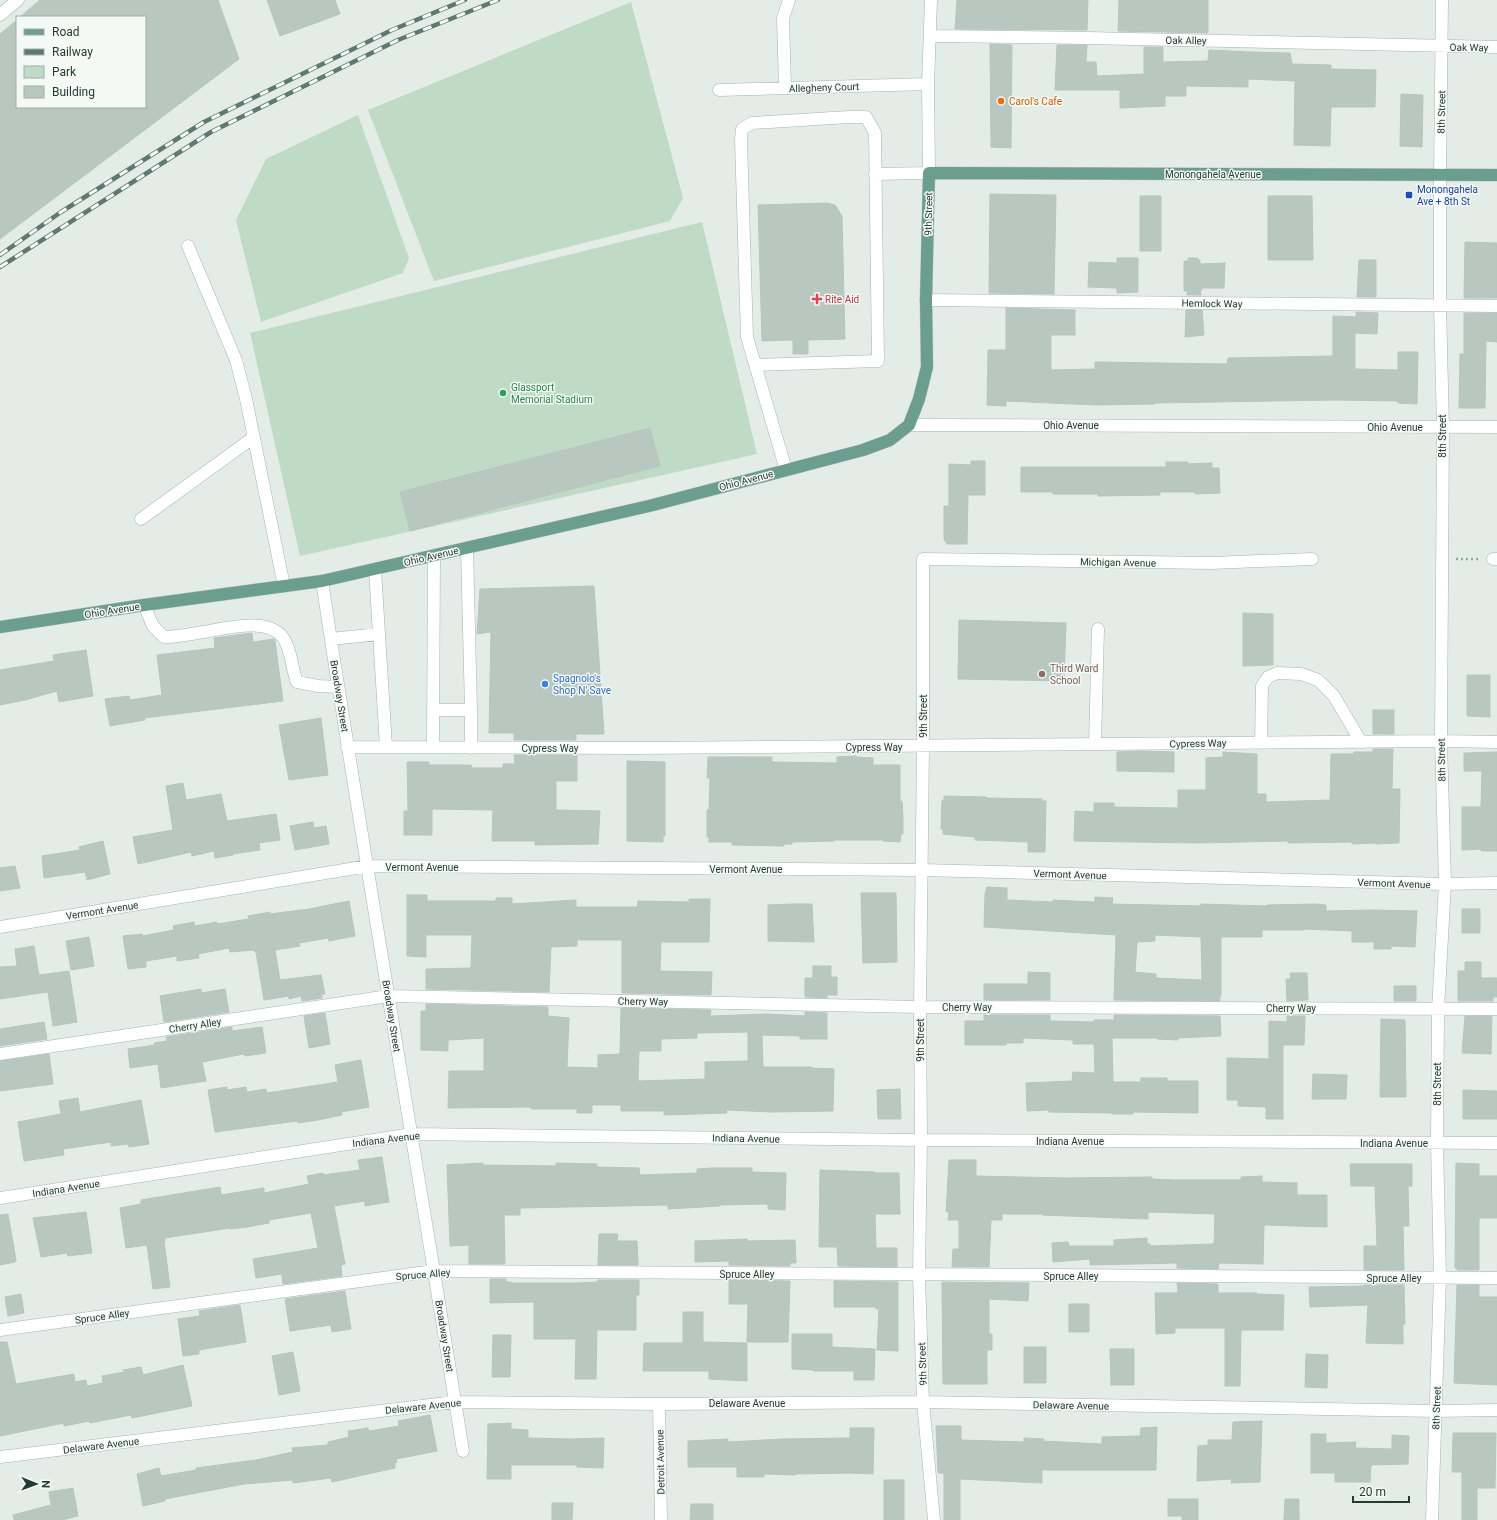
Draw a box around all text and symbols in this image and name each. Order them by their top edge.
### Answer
legend [16,16,146,108]
text: Road [52,25,80,39]
street label: Oak Alley [1165,35,1207,46]
street label: Oak Way [1450,42,1489,53]
text: Railway [52,45,93,59]
text: Park [52,65,77,79]
street label: Allegheny Court [789,81,859,94]
text: Building [52,85,95,99]
street label: 8th Street [1436,90,1447,134]
marker: Carol's Cafe [996,96,1006,106]
place label: Carol's Cafe [1009,96,1062,107]
street label: Monongahela Avenue [1165,169,1261,180]
place label: Monongahela Ave + 8th St [1417,184,1478,207]
marker: Monongahela Ave + 8th St [1404,190,1414,200]
street label: 9th Street [923,192,934,236]
marker: Rite Aid [812,294,822,304]
place label: Rite Aid [825,294,859,305]
street label: Hemlock Way [1181,297,1243,310]
place label: Glassport Memorial Stadium [511,382,593,405]
marker: Glassport Memorial Stadium [498,388,508,398]
street label: 8th Street [1437,414,1448,458]
street label: Ohio Avenue [1043,420,1099,431]
street label: Ohio Avenue [1367,422,1423,433]
street label: Ohio Avenue [718,468,774,493]
street label: Ohio Avenue [403,545,459,568]
street label: Michigan Avenue [1080,556,1156,569]
street label: Ohio Avenue [84,601,140,620]
street label: Broadway Street [328,659,351,733]
place label: Third Ward School [1050,663,1098,686]
marker: Third Ward School [1037,669,1047,679]
place label: Spagnolo's Shop N' Save [553,673,611,696]
marker: Spagnolo's Shop N' Save [540,679,550,689]
street label: 9th Street [918,694,929,738]
street label: Cypress Way [1169,737,1227,749]
street label: 8th Street [1436,738,1447,782]
street label: Cypress Way [845,742,903,753]
street label: Cypress Way [521,743,579,754]
street label: Vermont Avenue [385,862,459,873]
street label: Vermont Avenue [709,864,783,875]
street label: Vermont Avenue [1033,868,1107,881]
street label: Vermont Avenue [1357,877,1431,890]
street label: Vermont Avenue [65,899,139,922]
street label: Broadway Street [380,979,403,1053]
street label: Cherry Way [618,996,668,1007]
street label: Cherry Way [942,1002,992,1013]
street label: Cherry Way [1266,1003,1316,1014]
street label: Cherry Alley [168,1016,222,1035]
street label: 9th Street [915,1018,926,1062]
street label: 8th Street [1432,1062,1443,1106]
street label: Indiana Avenue [352,1130,420,1149]
street label: Indiana Avenue [712,1132,780,1145]
street label: Indiana Avenue [1036,1136,1104,1147]
street label: Indiana Avenue [1360,1138,1428,1149]
street label: Indiana Avenue [32,1178,100,1199]
street label: Spruce Alley [395,1267,451,1282]
street label: Spruce Alley [720,1269,775,1280]
street label: Spruce Alley [1044,1271,1099,1282]
street label: Spruce Alley [1367,1273,1422,1284]
street label: Broadway Street [433,1299,456,1373]
street label: Spruce Alley [74,1307,130,1326]
street label: 9th Street [916,1342,929,1386]
street label: 8th Street [1430,1386,1443,1430]
street label: Delaware Avenue [384,1397,462,1416]
street label: Delaware Avenue [709,1398,785,1409]
street label: Delaware Avenue [1033,1399,1109,1412]
street label: Detroit Avenue [654,1429,667,1495]
street label: Delaware Avenue [62,1435,140,1456]
north arrow [16,1464,56,1504]
scale bar [1353,1478,1409,1504]
text: N [39,1480,52,1488]
text: 20 m [1359,1485,1386,1499]

